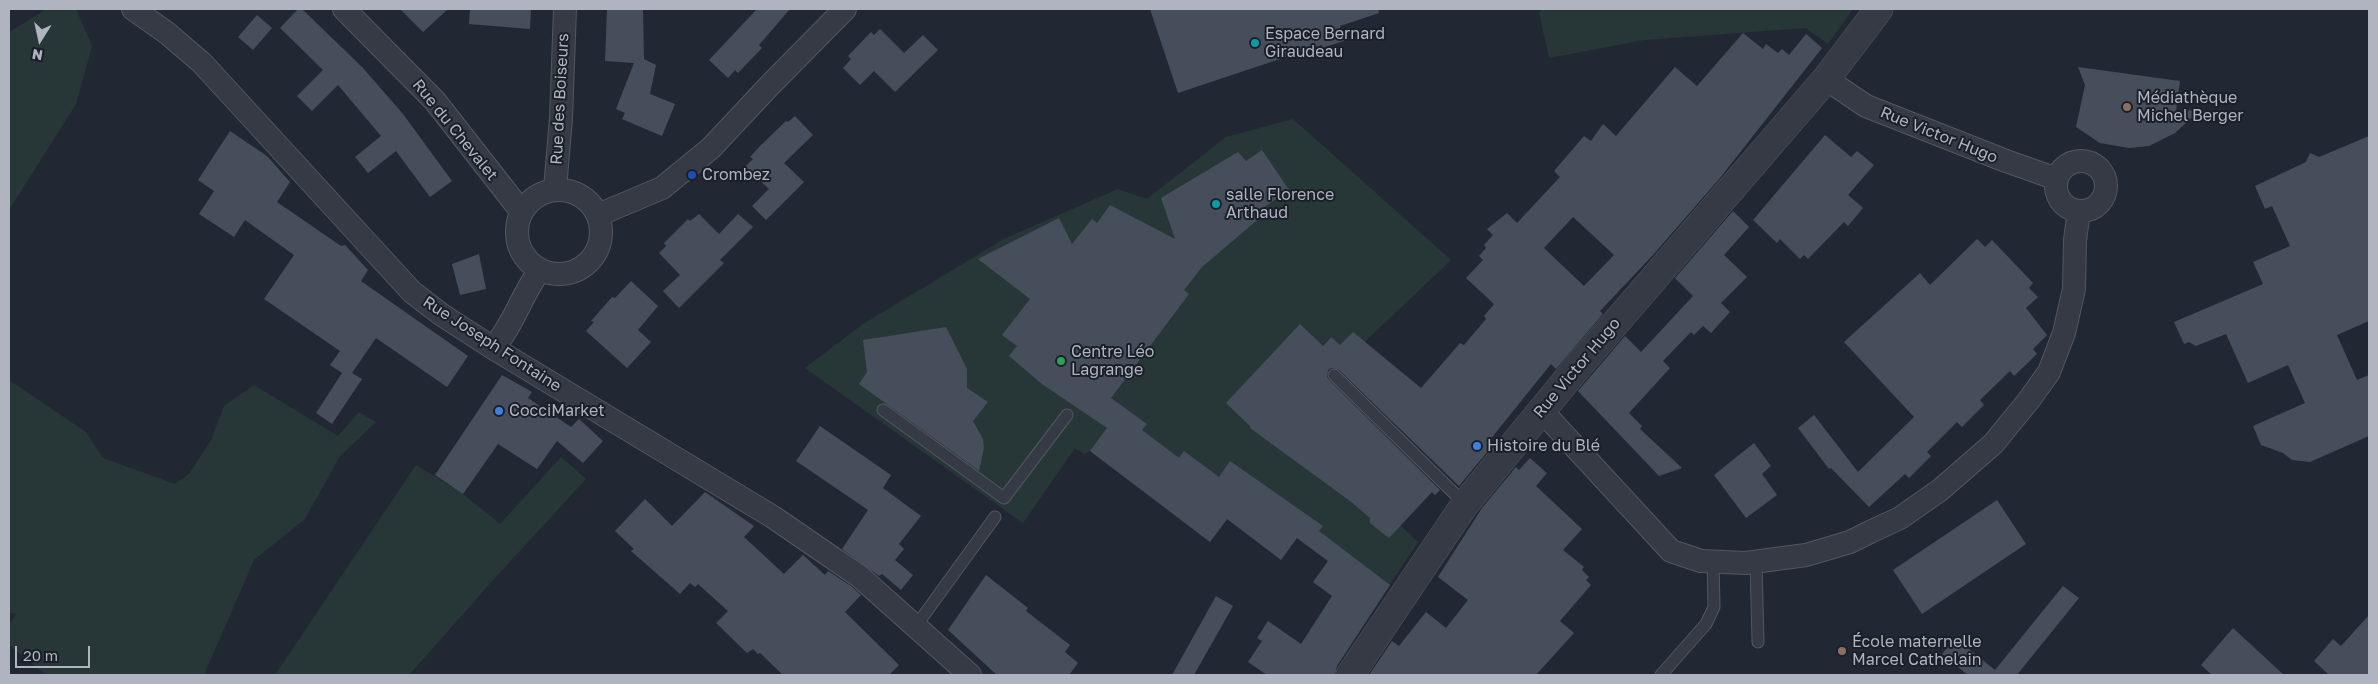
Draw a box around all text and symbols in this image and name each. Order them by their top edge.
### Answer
north arrow [15,15,65,65]
place label: Espace Bernard Giraudeau [1265,24,1385,62]
street label: Rue des Boiseurs [547,33,573,165]
marker: Espace Bernard Giraudeau [1249,37,1261,49]
text: N [31,46,44,65]
street label: Rue du Chevalet [408,75,502,185]
place label: Médiathèque Michel Berger [2137,88,2243,126]
marker: Médiathèque Michel Berger [2121,101,2133,113]
street label: Rue Victor Hugo [1878,103,2000,167]
place label: Crombez [702,165,770,185]
marker: Crombez [686,169,698,181]
place label: salle Florence Arthaud [1226,185,1334,223]
marker: salle Florence Arthaud [1210,198,1222,210]
street label: Rue Joseph Fontaine [419,292,565,396]
street label: Rue Victor Hugo [1530,314,1624,422]
place label: Centre Léo Lagrange [1071,342,1154,380]
marker: Centre Léo Lagrange [1055,355,1067,367]
place label: CocciMarket [509,401,605,421]
marker: CocciMarket [493,405,505,417]
place label: Histoire du Blé [1487,436,1600,456]
marker: Histoire du Blé [1471,440,1483,452]
place label: École maternelle Marcel Cathelain [1852,632,1982,670]
scale bar [18,636,92,668]
marker: École maternelle Marcel Cathelain [1836,645,1848,657]
text: 20 m [23,646,58,664]

